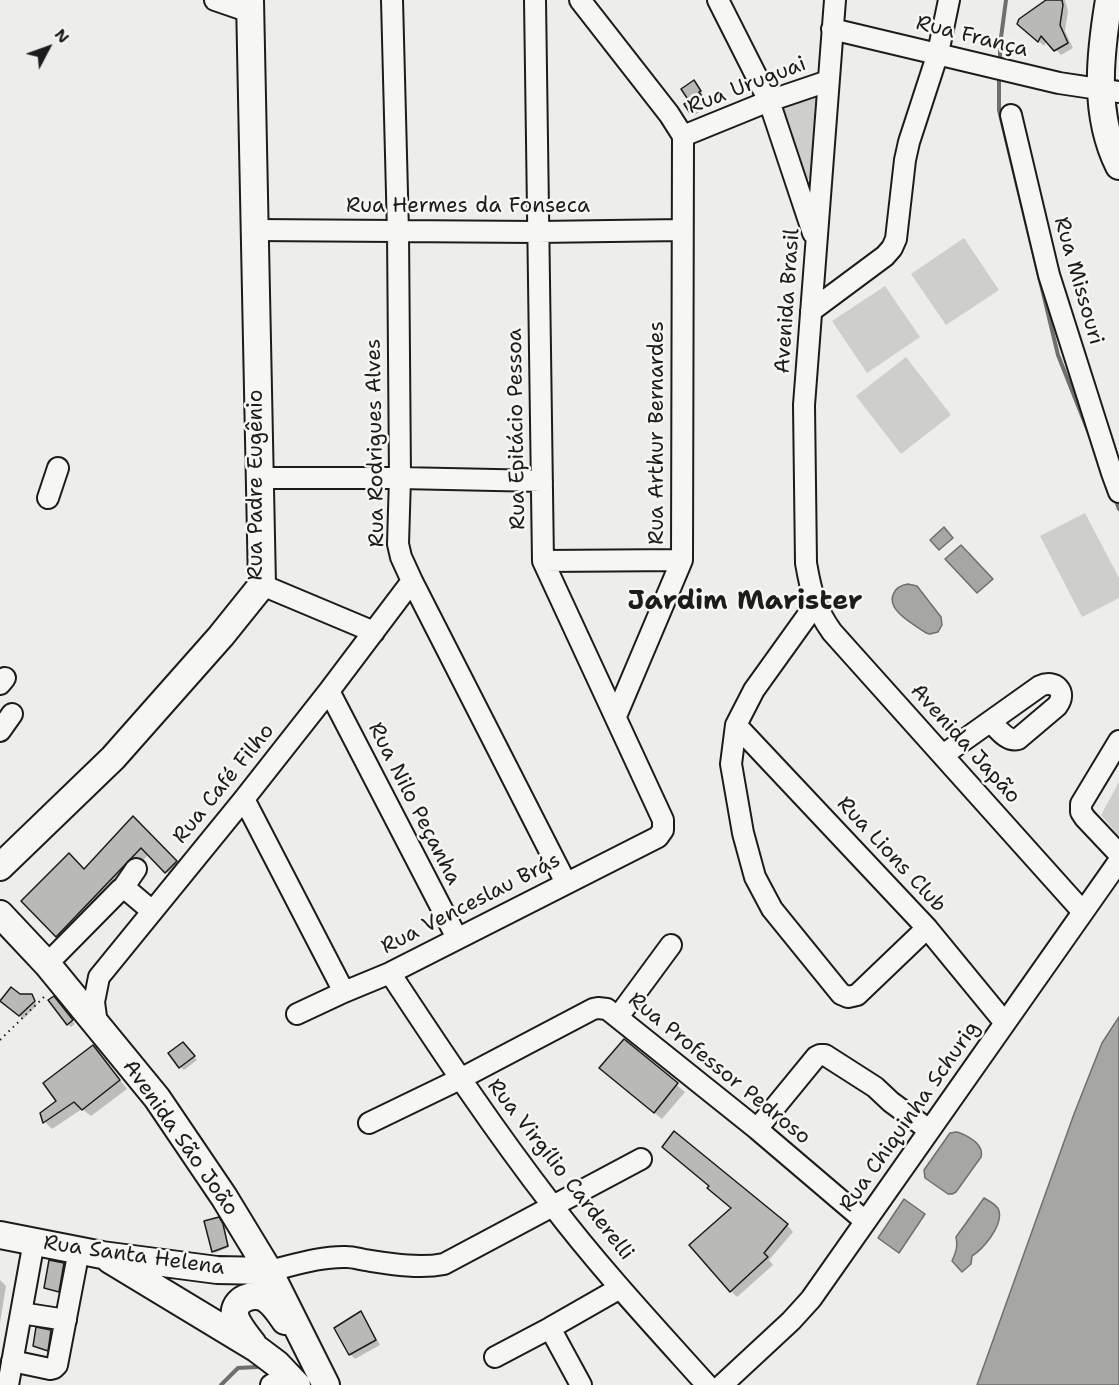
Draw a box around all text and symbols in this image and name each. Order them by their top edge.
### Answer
street label: Rua França [913,11,1031,63]
north arrow [18,18,78,78]
text: N [50,24,74,48]
street label: Rua Uruguai [684,52,810,120]
street label: Rua Hermes da Fonseca [346,194,590,220]
street label: Rua Missouri [1048,214,1108,348]
street label: Avenida Brasil [770,228,806,374]
street label: Rua Arthur Bernardes [645,321,671,545]
street label: Rua Epitácio Pessoa [503,328,531,530]
street label: Rua Rodrigues Alves [362,339,390,547]
street label: Rua Padre Eugênio [244,390,270,580]
district label: Jardim Marister [628,586,862,618]
street label: Avenida Japão [905,679,1025,809]
street label: Rua Café Filho [168,719,280,849]
street label: Rua Nilo Peçanha [362,719,466,889]
street label: Rua Lions Club [831,792,951,918]
street label: Rua Venceslau Brás [377,848,565,960]
street label: Rua Professor Pedroso [623,988,815,1150]
street label: Rua Chiquinha Schurig [835,1017,985,1217]
street label: Avenida São João [117,1055,243,1221]
street label: Rua Virgílio Carderelli [481,1074,639,1266]
street label: Rua Santa Helena [42,1231,226,1281]

